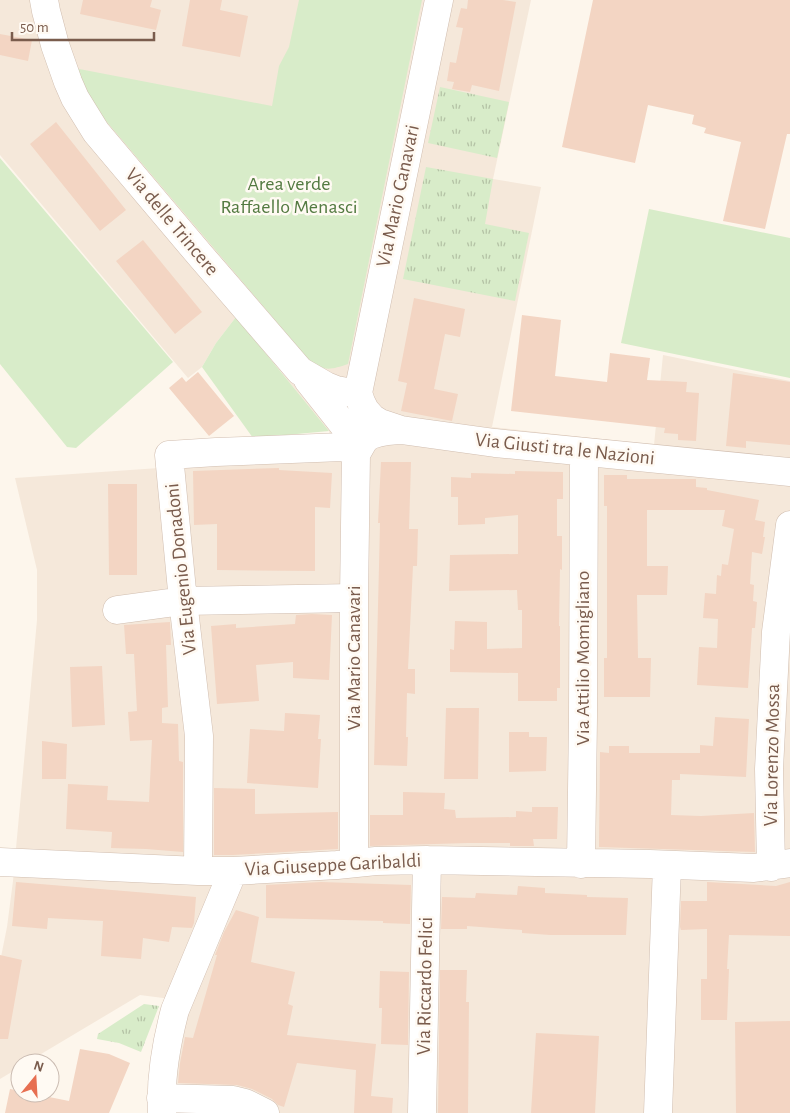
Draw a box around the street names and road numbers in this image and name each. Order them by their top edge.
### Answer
street label: Via Mario Canavari [373,123,423,269]
street label: Via delle Trincere [121,164,223,280]
street label: Via Giusti tra le Nazioni [474,430,656,468]
street label: Via Eugenio Donadoni [162,482,200,656]
street label: Via Attilio Momigliano [573,571,593,745]
street label: Via Mario Canavari [344,586,364,730]
street label: Via Lorenzo Mossa [761,684,783,826]
street label: Via Giuseppe Garibaldi [244,850,422,880]
street label: Via Riccardo Felici [414,917,436,1055]

